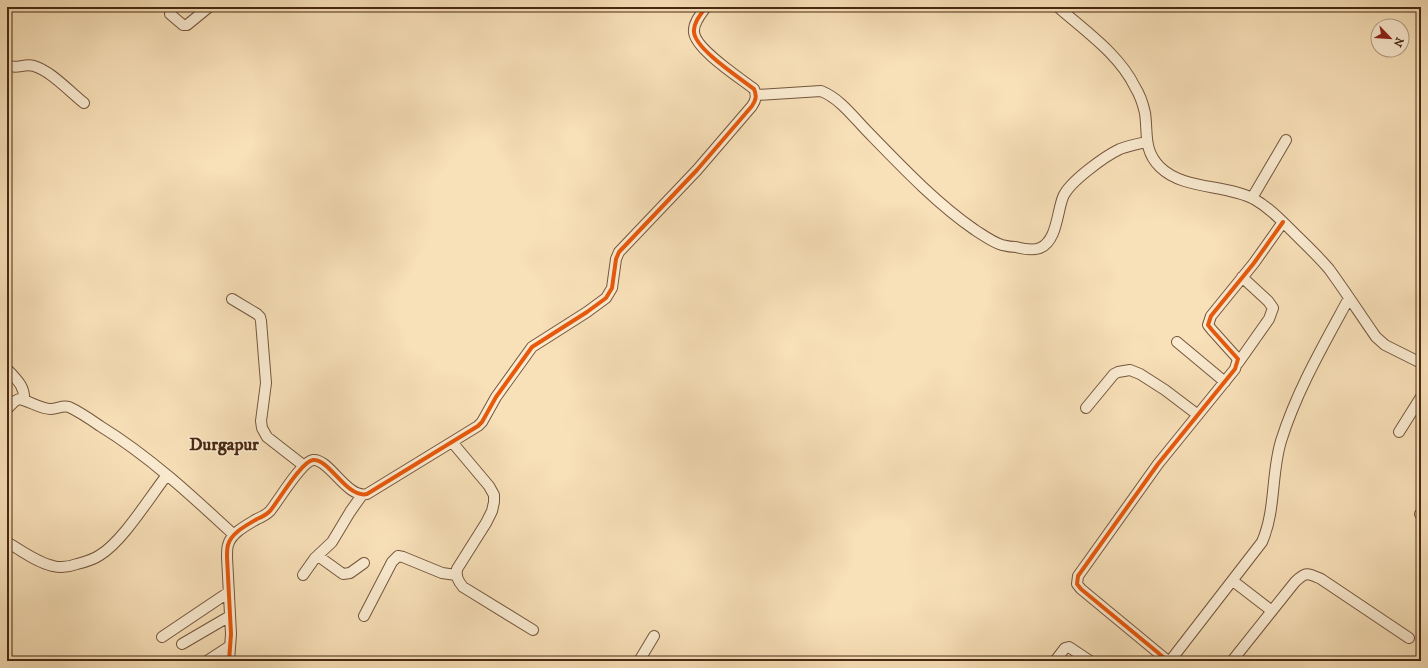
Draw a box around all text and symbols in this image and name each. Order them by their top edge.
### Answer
north arrow [1370,18,1410,58]
text: N [1390,35,1406,49]
district label: Durgapur [189,434,259,456]

